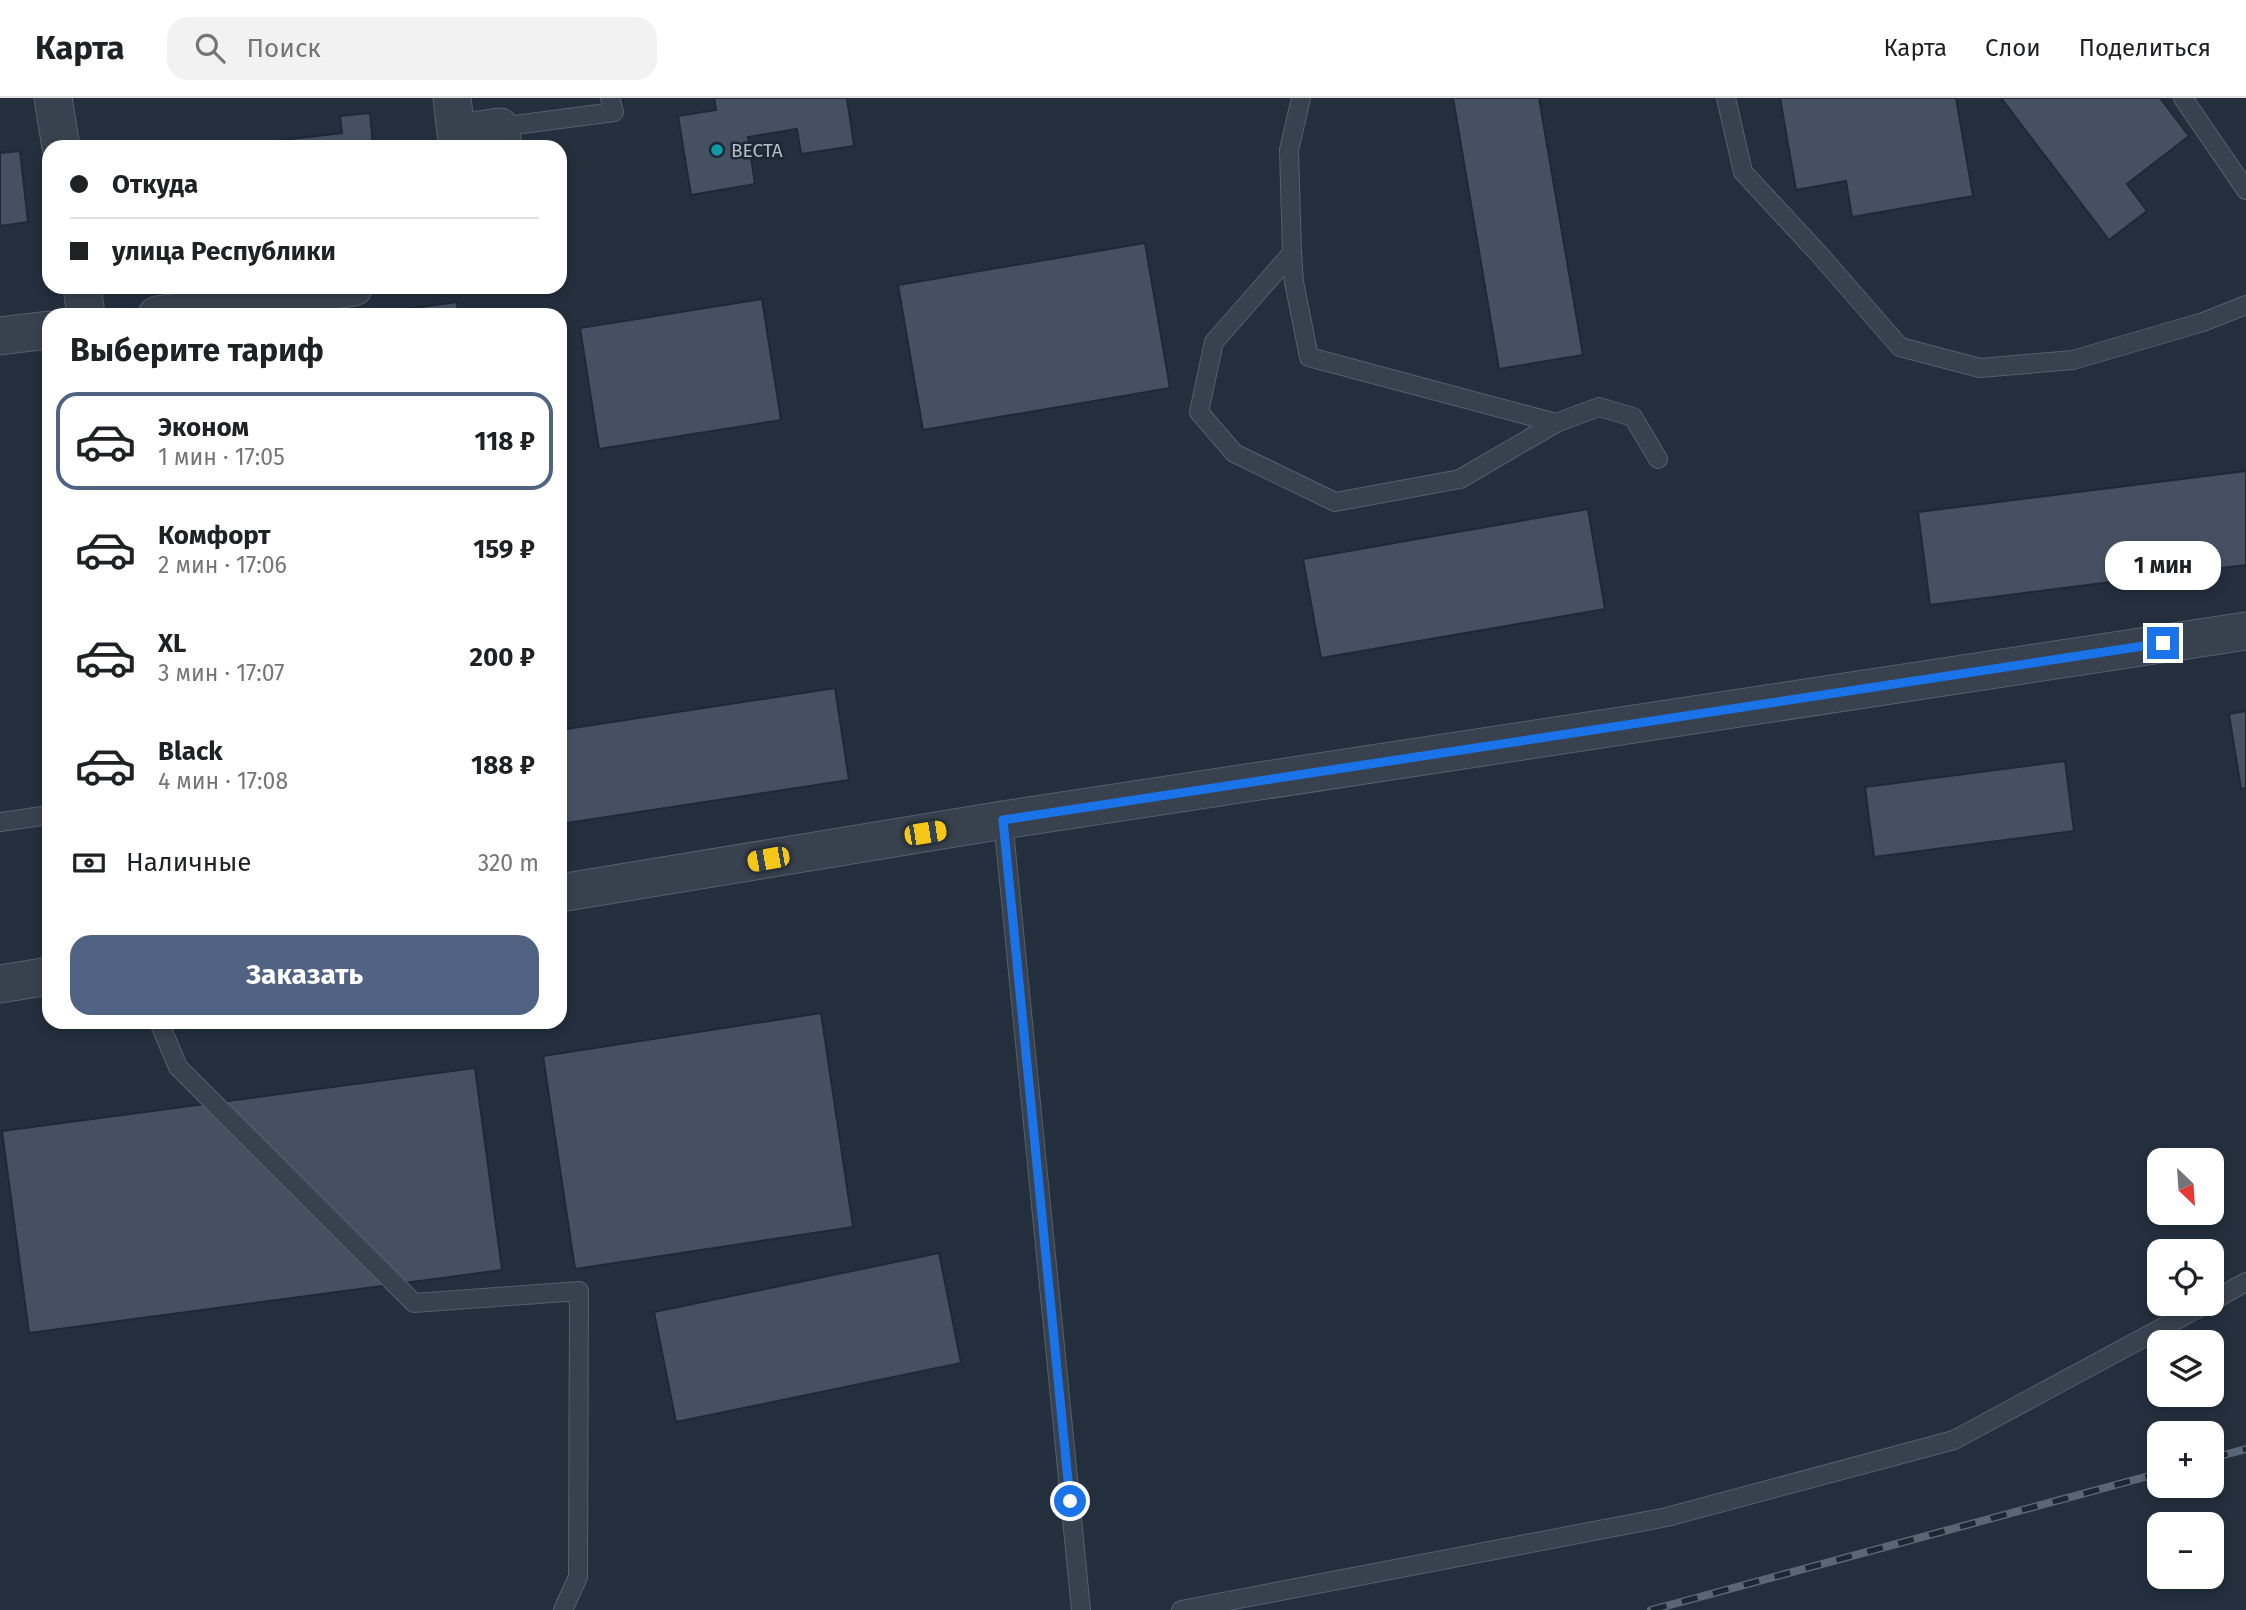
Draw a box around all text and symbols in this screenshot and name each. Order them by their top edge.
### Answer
search box [167,17,657,80]
text: Карта [35,28,125,68]
icon: search [191,29,229,67]
text: Поиск [247,33,321,64]
text: Карта [1883,34,1947,62]
text: Слои [1985,34,2041,62]
text: Поделиться [2079,34,2211,62]
place label: ВЕСТА [731,139,783,162]
marker: ВЕСТА [709,142,725,158]
text: Откуда [112,169,198,200]
text: улица Республики [112,236,336,267]
text: Выберите тариф [70,331,324,369]
icon: car [74,410,137,473]
text: Эконом [158,412,249,443]
text: 118 ₽ [475,426,535,457]
text: 1 мин · 17:05 [158,443,285,471]
icon: car [74,518,137,581]
text: Комфорт [158,520,271,551]
text: 159 ₽ [473,534,535,565]
callout: 1 мин [2105,542,2221,590]
text: 2 мин · 17:06 [158,551,287,579]
text: 1 мин [2134,551,2192,579]
icon: car [74,626,137,689]
route end [2147,627,2179,659]
text: XL [158,628,186,659]
text: 200 ₽ [470,642,535,673]
text: 3 мин · 17:07 [158,659,284,687]
icon: car [74,734,137,797]
text: Black [158,736,223,767]
text: 188 ₽ [471,750,535,781]
text: 4 мин · 17:08 [158,767,288,795]
car [903,819,948,847]
icon: cash [70,844,108,882]
car [746,845,791,873]
text: Наличные [126,847,251,878]
text: 320 m [478,849,539,877]
button: Заказать [70,935,539,1015]
north arrow [2147,1148,2224,1225]
map controls [2147,1148,2224,1589]
button: locate [2147,1239,2224,1316]
button: layers [2147,1330,2224,1407]
button: + [2147,1421,2224,1498]
route start [1054,1485,1086,1517]
button: − [2147,1512,2224,1589]

